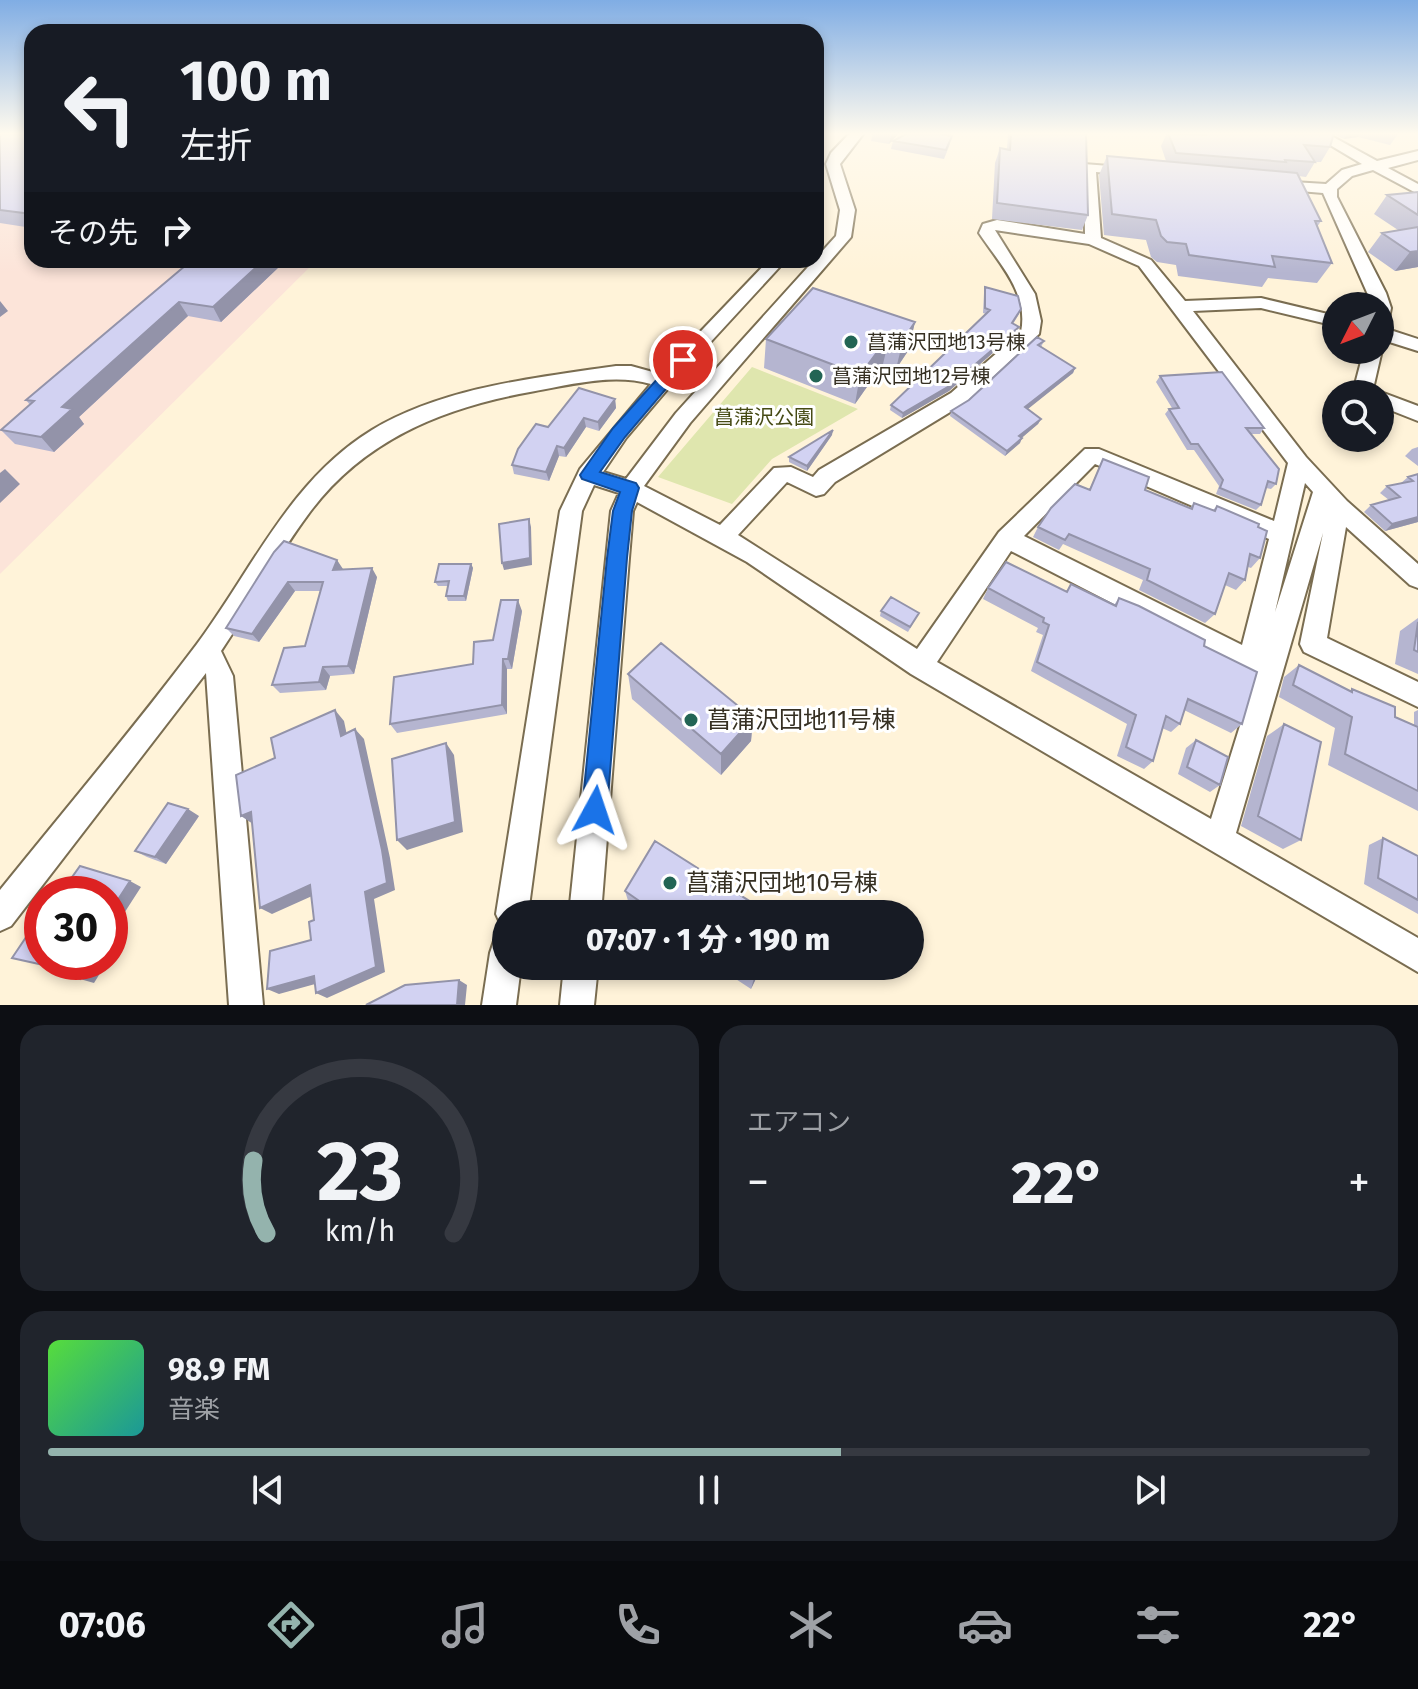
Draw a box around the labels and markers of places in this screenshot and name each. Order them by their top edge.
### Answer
pin [649,326,717,394]
place label: 菖蒲沢団地13号棟 [867,330,1026,354]
marker: 菖蒲沢団地13号棟 [842,333,860,351]
place label: 菖蒲沢団地12号棟 [832,364,991,388]
marker: 菖蒲沢団地12号棟 [807,367,825,385]
place label: 菖蒲沢団地11号棟 [707,706,895,734]
marker: 菖蒲沢団地11号棟 [682,711,700,729]
place label: 菖蒲沢団地10号棟 [686,869,878,897]
marker: 菖蒲沢団地10号棟 [661,874,679,892]

